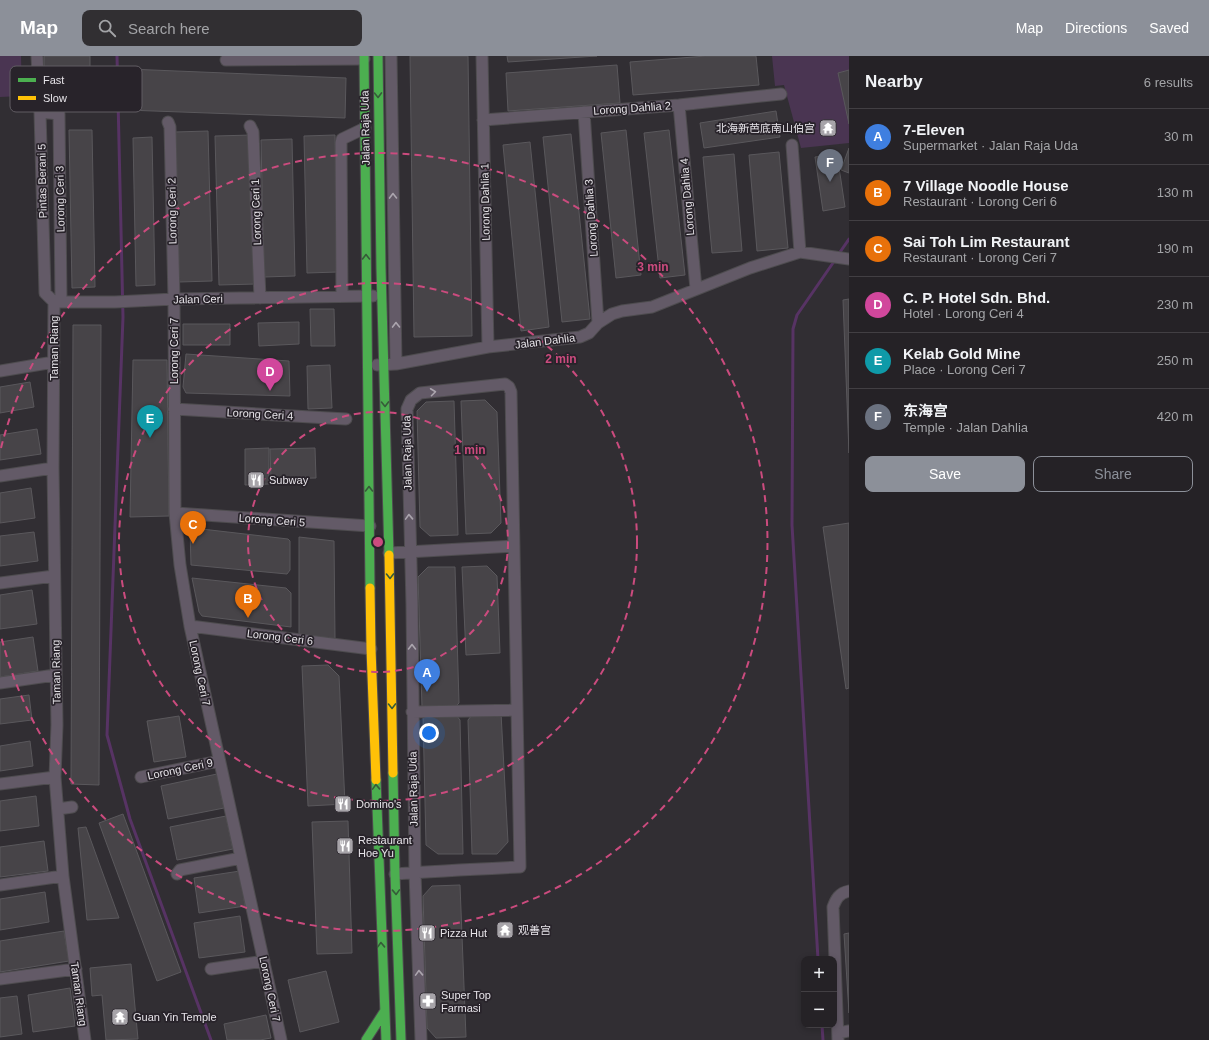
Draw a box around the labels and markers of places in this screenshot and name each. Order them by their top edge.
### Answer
temple icon: 北海新芭底南山伯宫 [818,118,838,138]
place label: 北海新芭底南山伯宫 [716,122,815,134]
pin: F [817,149,843,182]
pin: D [257,358,283,391]
pin: E [137,405,163,438]
restaurant icon: Subway [246,470,266,490]
place label: Subway [269,474,309,486]
pin: C [180,511,206,544]
centre of rings [371,535,385,549]
pin: B [235,585,261,618]
pin: A [414,659,440,692]
restaurant icon: Domino's [333,794,353,814]
place label: Domino's [356,798,402,810]
place label: Restaurant Hoe Yu [358,834,412,859]
restaurant icon: Restaurant Hoe Yu [335,836,355,856]
temple icon: 观善宫 [495,920,515,940]
restaurant icon: Pizza Hut [417,923,437,943]
place label: 观善宫 [518,924,551,936]
place label: Pizza Hut [440,927,487,939]
place label: Super Top Farmasi [441,989,491,1014]
pharmacy icon: Super Top Farmasi [418,991,438,1011]
temple icon: Guan Yin Temple [110,1007,130,1027]
place label: Guan Yin Temple [133,1011,217,1023]

